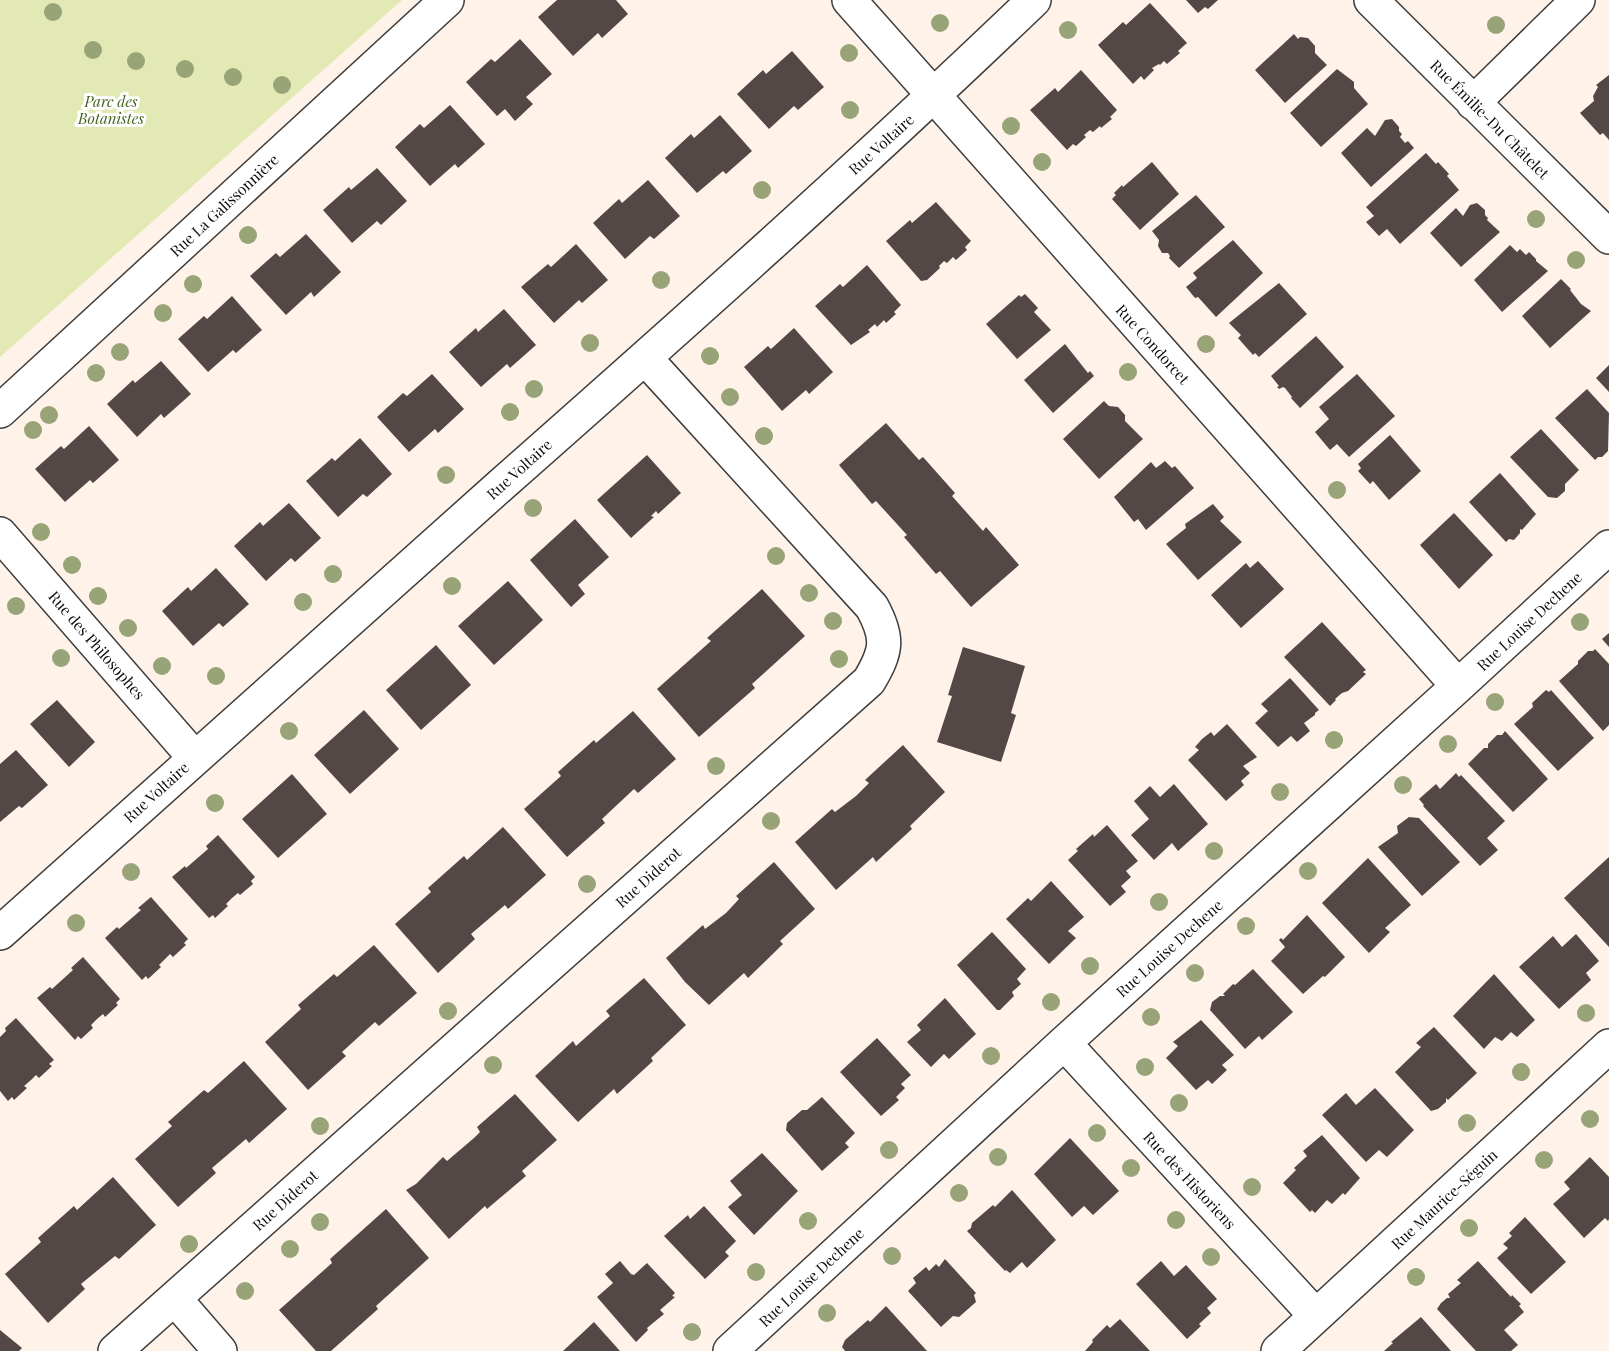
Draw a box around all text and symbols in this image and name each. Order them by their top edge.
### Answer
street label: Rue Émilie-Du Châtelet [1426,55,1554,183]
park label: Parc des Botanistes [77,91,144,128]
street label: Rue Voltaire [844,109,918,179]
street label: Rue La Galissonnière [165,149,283,261]
street label: Rue Condorcet [1112,300,1195,389]
street label: Rue Voltaire [482,434,556,504]
street label: Rue Louise Dechene [1472,567,1586,675]
street label: Rue des Philosophes [44,587,150,703]
street label: Rue Voltaire [119,757,193,827]
street label: Rue Diderot [611,842,685,912]
street label: Rue Louise Dechene [1112,895,1226,1001]
street label: Rue des Historiens [1139,1127,1241,1233]
street label: Rue Maurice-Séguin [1387,1145,1501,1253]
street label: Rue Diderot [248,1165,322,1235]
street label: Rue Louise Dechene [754,1223,868,1331]

